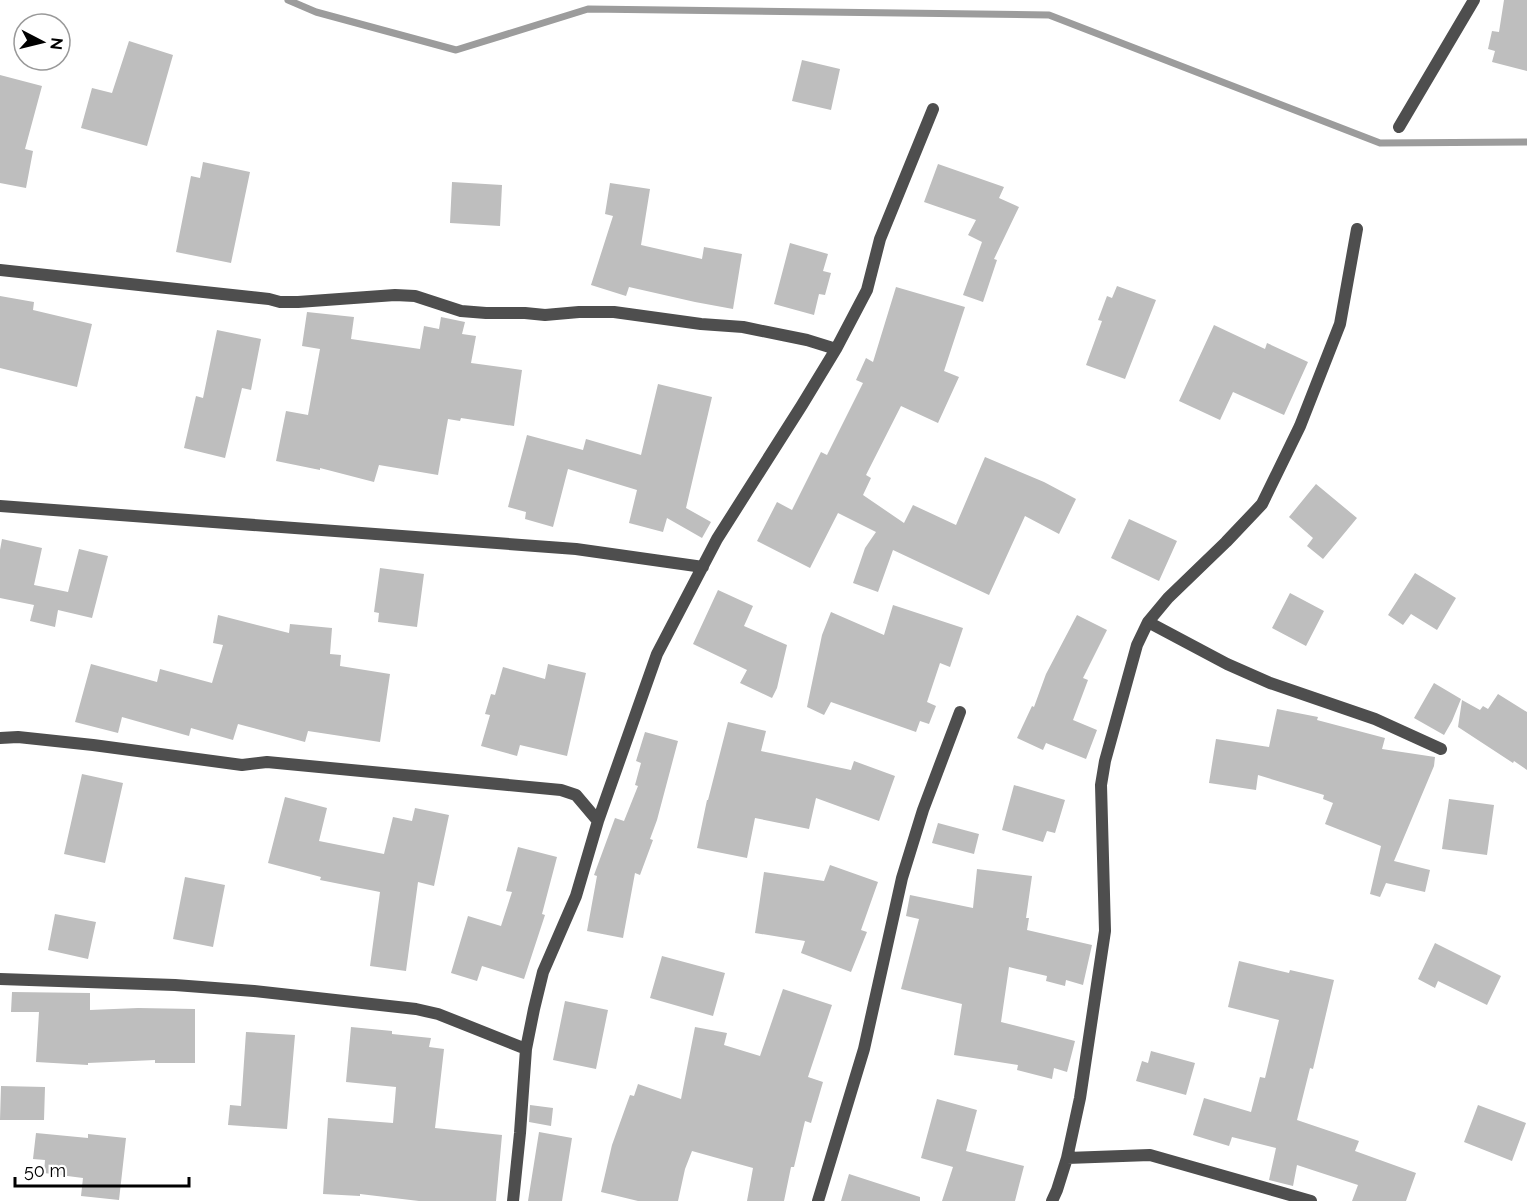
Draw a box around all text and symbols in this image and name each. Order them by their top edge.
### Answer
north arrow [12,12,72,72]
text: N [46,37,67,51]
scale bar [15,1150,189,1188]
text: 50 m [24,1160,66,1181]

